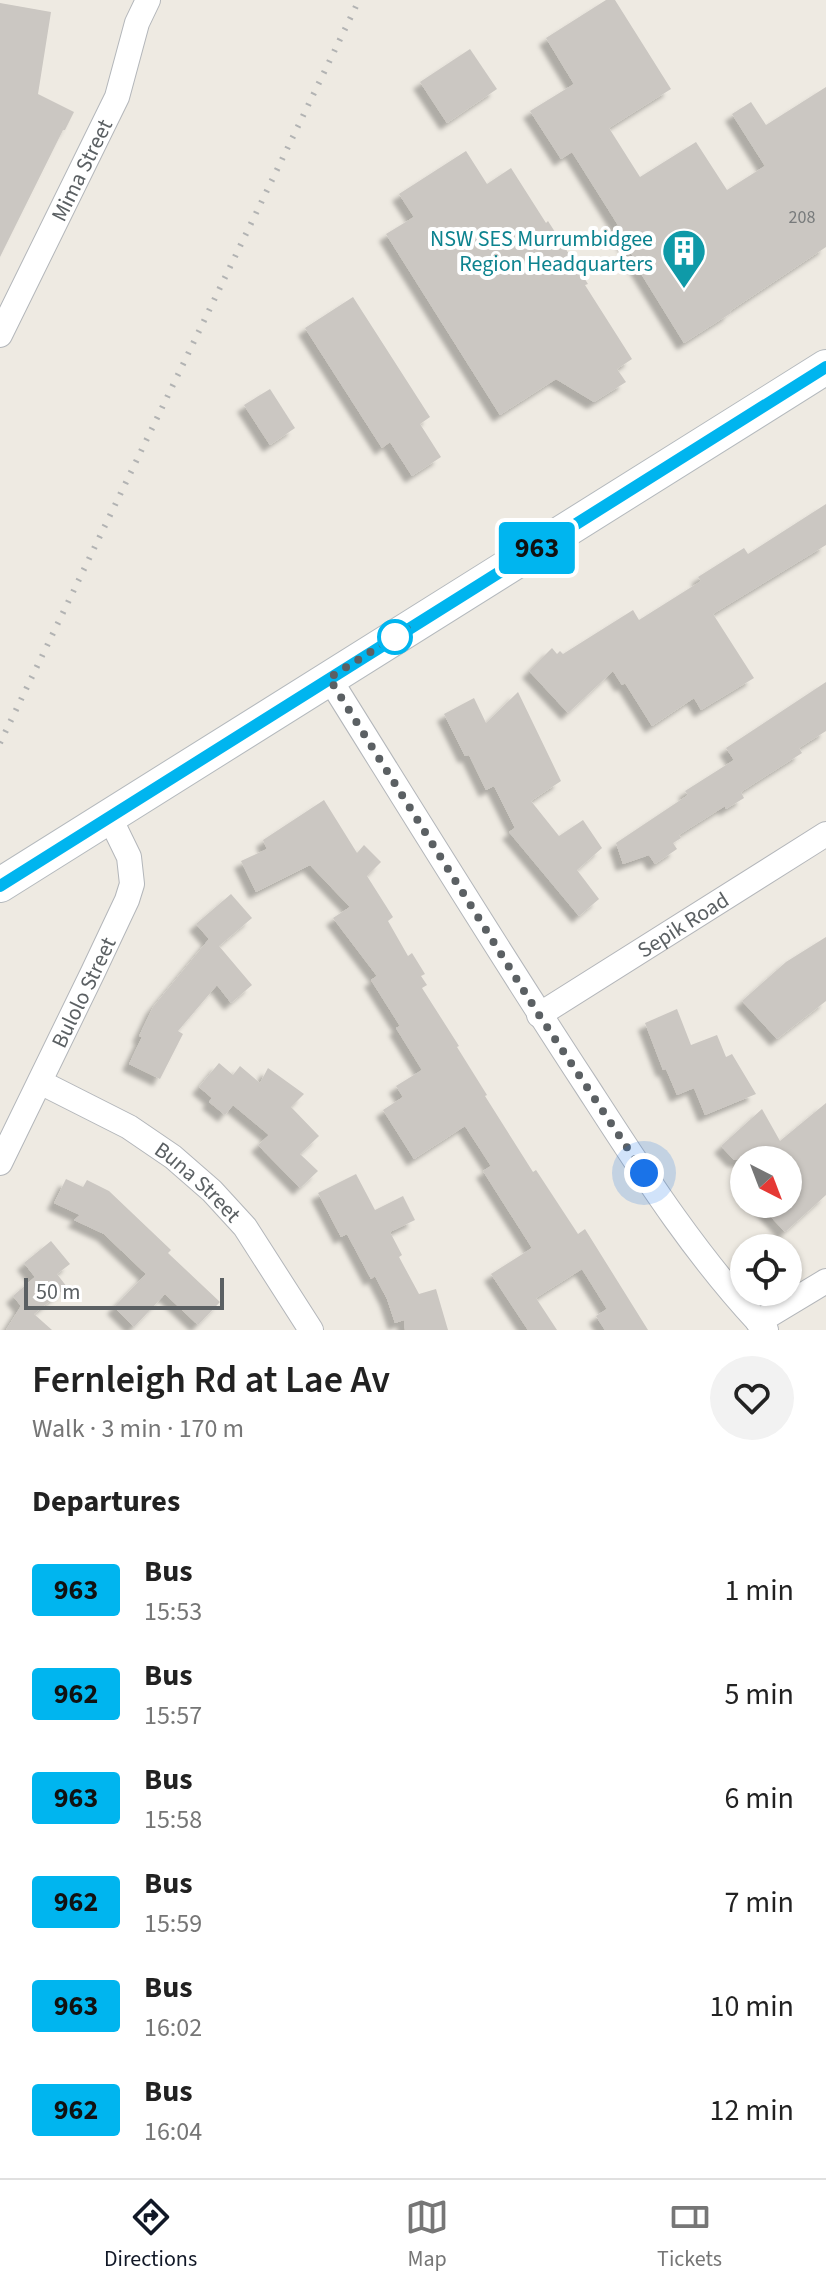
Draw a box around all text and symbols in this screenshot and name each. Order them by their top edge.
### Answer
street label: Mima Street [43,113,121,227]
house number: 208 [789,205,815,230]
place label: NSW SES Murrumbidgee Region Headquarters [430,223,653,280]
building icon: NSW SES Murrumbidgee Region Headquarters [660,227,708,290]
line badge: 963 [491,522,583,574]
text: 963 [515,528,559,568]
unlabelled marker [378,620,412,654]
street label: Sepik Road [631,884,735,966]
street label: Bulolo Street [44,931,125,1053]
street label: Buna Street [148,1134,248,1230]
north arrow [730,1146,802,1218]
map controls [730,1146,802,1306]
your location [624,1153,664,1193]
button: locate [730,1234,802,1306]
scale bar [24,1274,224,1310]
text: 50 m [36,1276,81,1308]
text: Fernleigh Rd at Lae Av [32,1353,390,1407]
button: heart [710,1356,794,1440]
text: Walk · 3 min · 170 m [32,1410,244,1447]
text: Departures [32,1480,180,1523]
text: Bus [144,1550,192,1593]
text: 1 min [724,1569,794,1612]
text: 963 [54,1570,98,1610]
text: 15:53 [144,1593,202,1630]
text: Bus [144,1654,192,1697]
text: 5 min [724,1673,794,1716]
text: 962 [54,1674,98,1714]
text: 15:57 [144,1697,202,1734]
text: Bus [144,1758,192,1801]
text: 6 min [724,1777,794,1820]
text: 963 [54,1778,98,1818]
text: 15:58 [144,1801,202,1838]
text: Bus [144,1862,192,1905]
text: 7 min [724,1881,794,1924]
text: 962 [54,1882,98,1922]
text: 15:59 [144,1905,202,1942]
text: Bus [144,1966,192,2009]
text: 10 min [710,1985,794,2028]
text: 963 [54,1986,98,2026]
text: 16:02 [144,2009,202,2046]
text: Bus [144,2070,192,2113]
text: 12 min [710,2089,794,2132]
text: 962 [54,2090,98,2130]
text: 16:04 [144,2113,202,2150]
tab: Directions [104,2195,197,2275]
tab: Map [405,2195,449,2275]
tab: Tickets [657,2195,722,2275]

